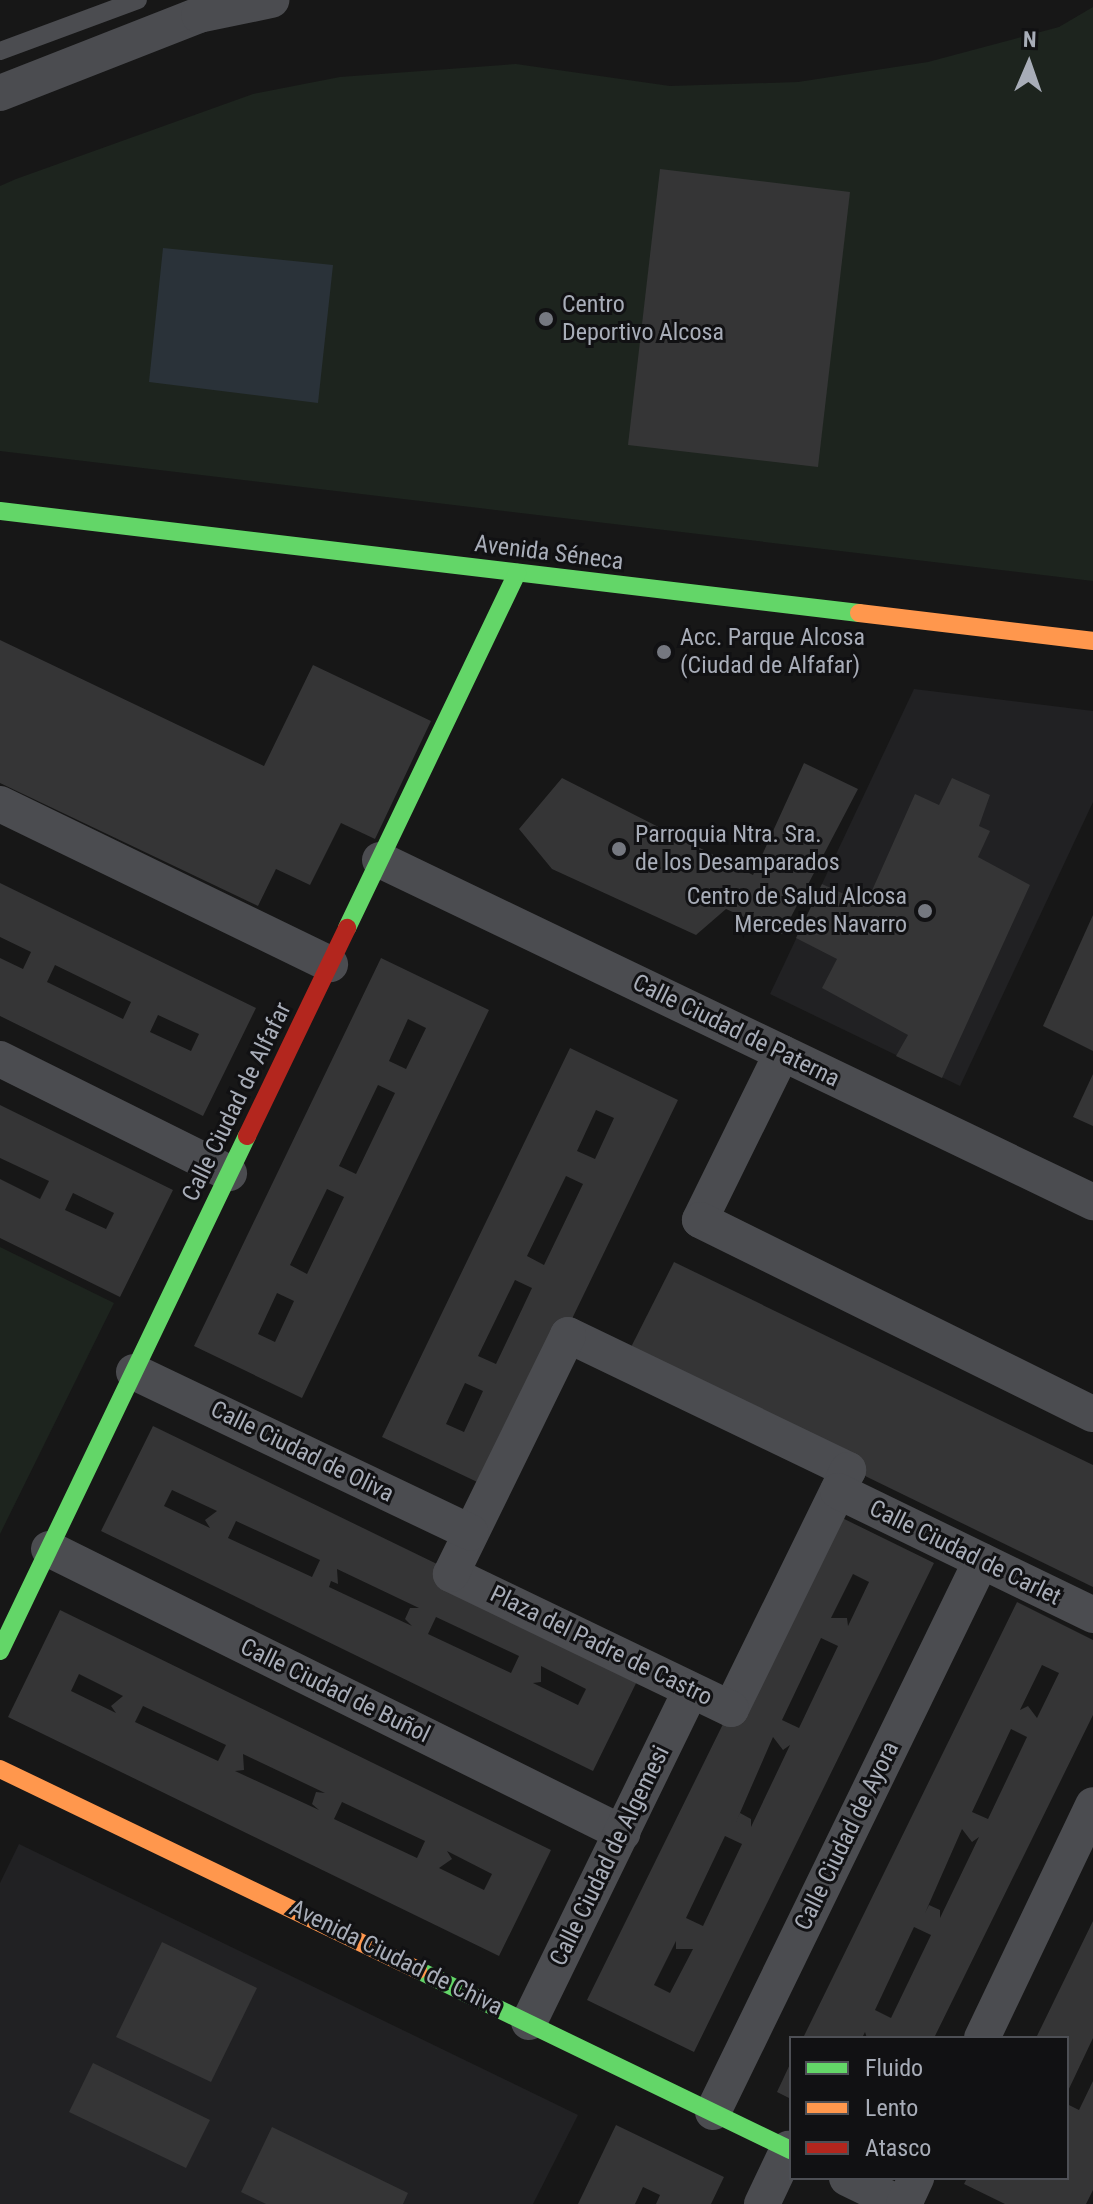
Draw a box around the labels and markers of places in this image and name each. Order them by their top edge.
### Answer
place label: Centro Deportivo Alcosa [562,291,724,347]
marker: Centro Deportivo Alcosa [537,310,555,328]
place label: Acc. Parque Alcosa (Ciudad de Alfafar) [680,624,865,680]
marker: Acc. Parque Alcosa (Ciudad de Alfafar) [655,643,673,661]
place label: Parroquia Ntra. Sra. de los Desamparados [635,821,840,877]
marker: Parroquia Ntra. Sra. de los Desamparados [610,840,628,858]
place label: Centro de Salud Alcosa Mercedes Navarro [687,883,907,939]
marker: Centro de Salud Alcosa Mercedes Navarro [914,900,936,922]

